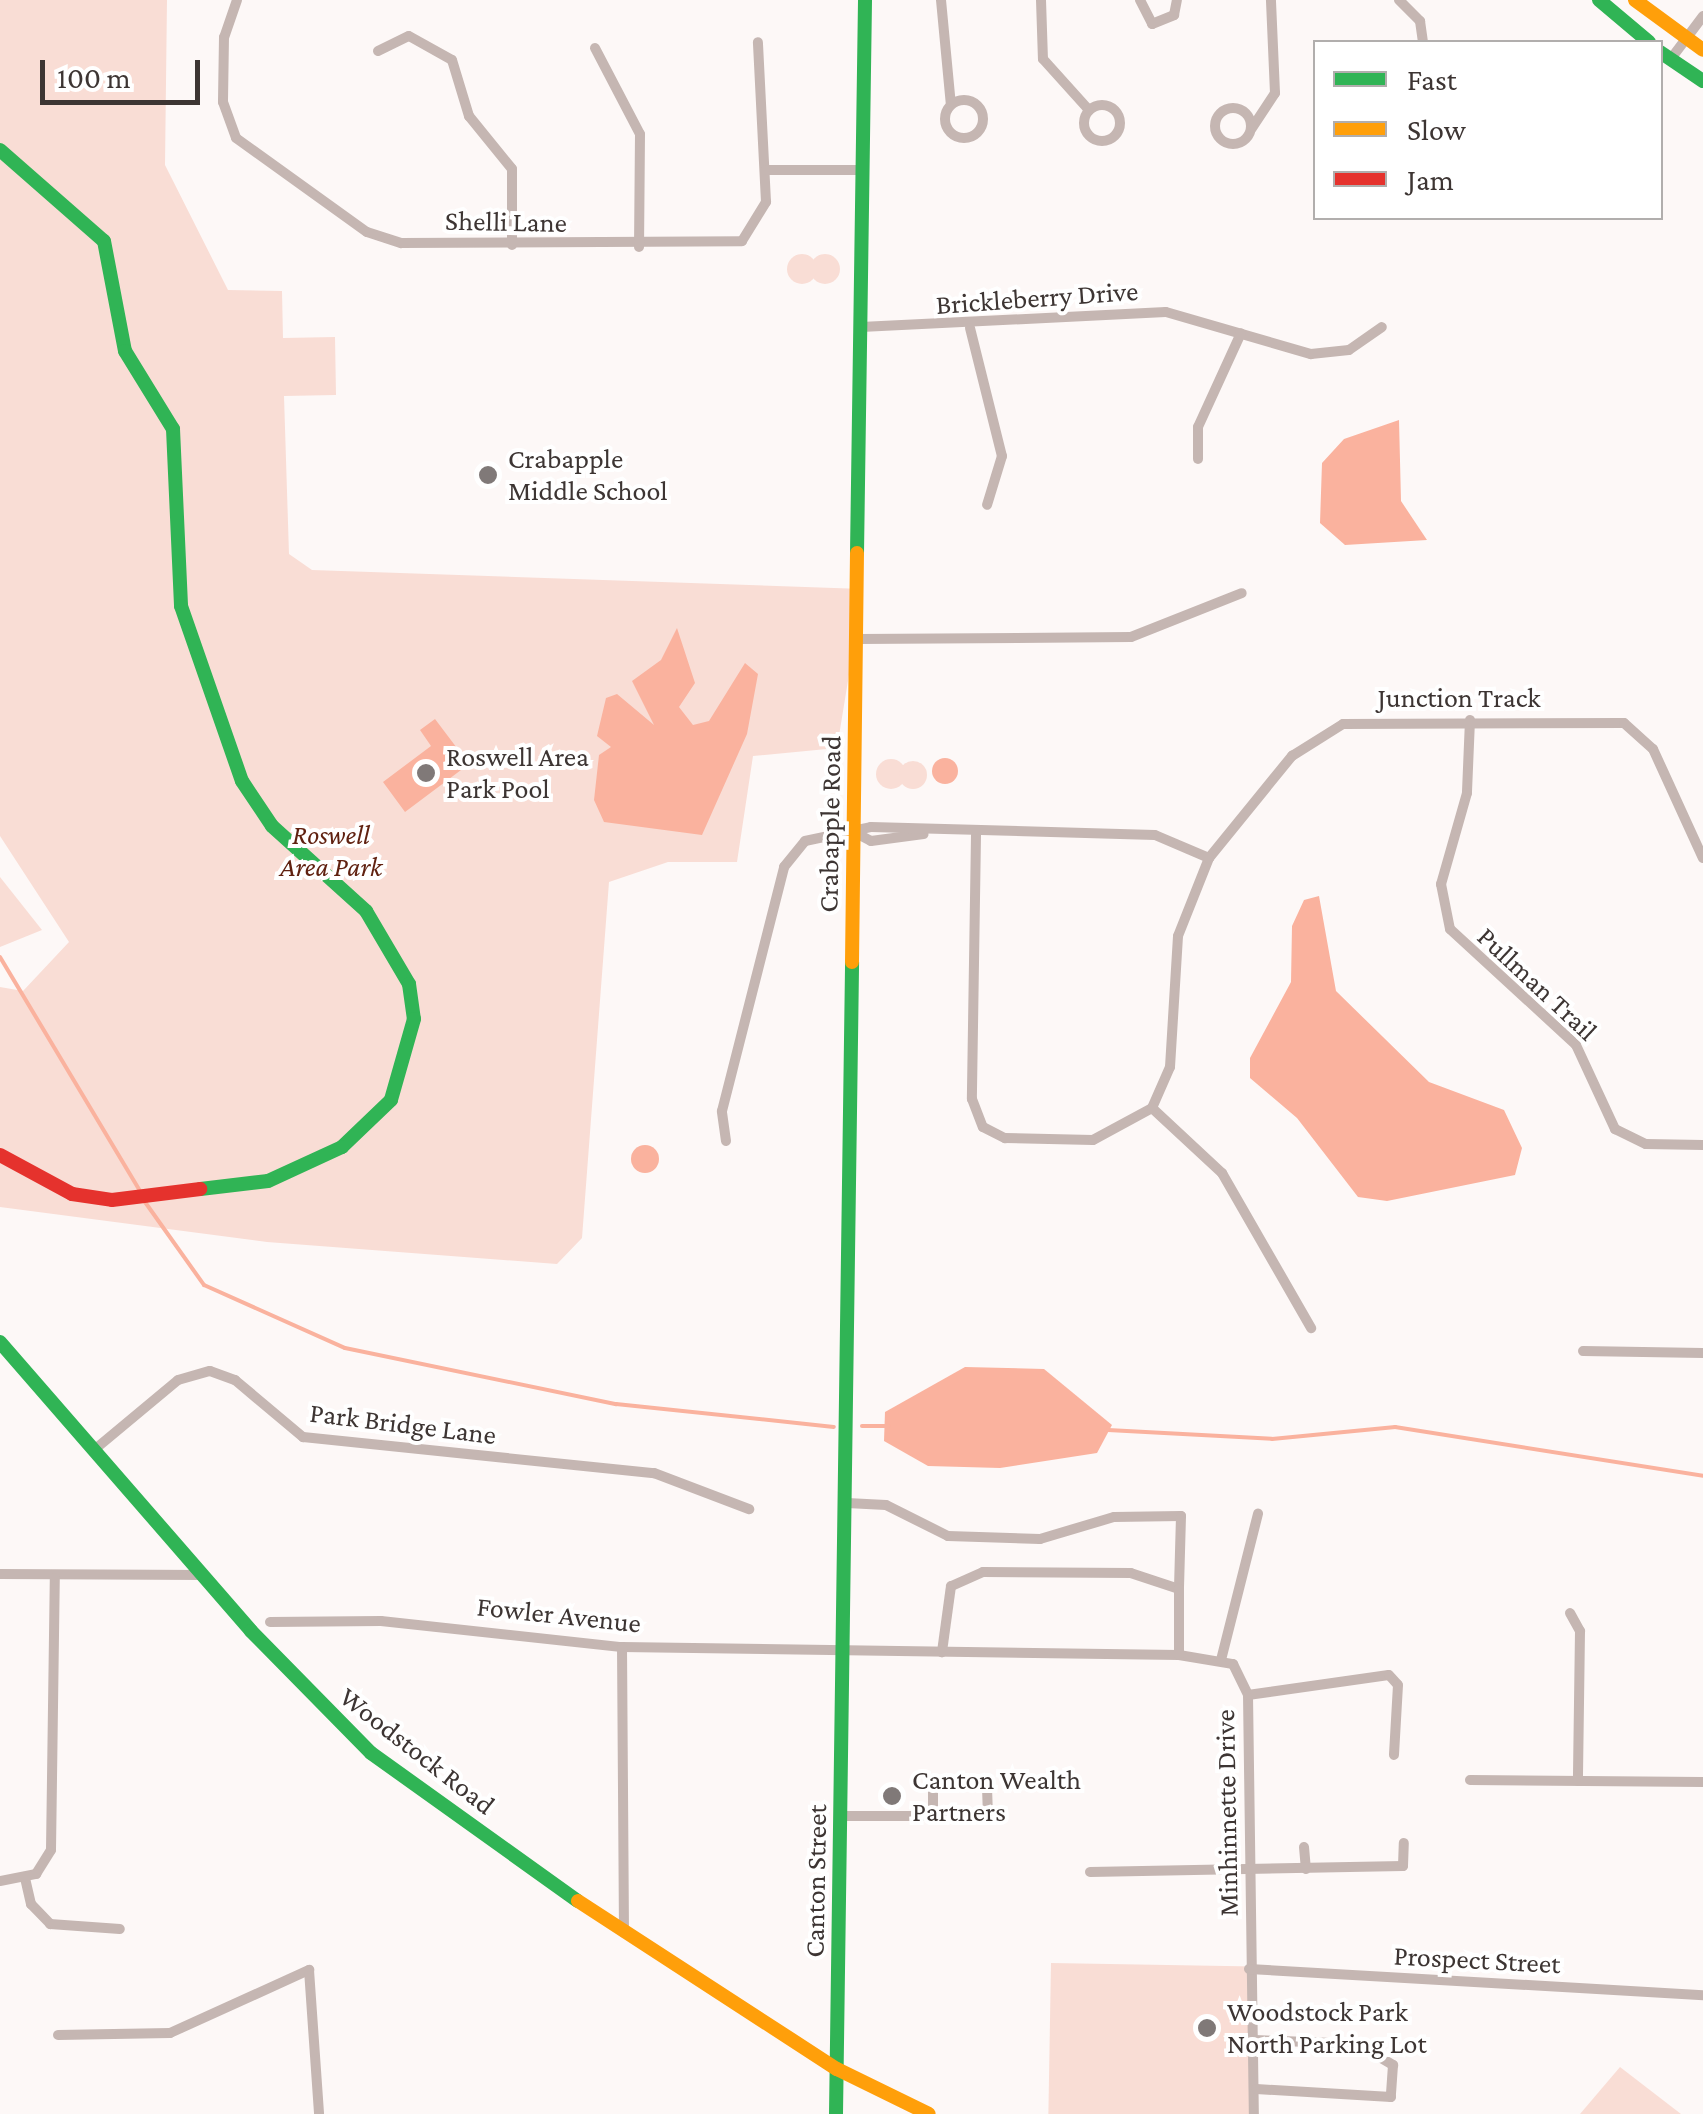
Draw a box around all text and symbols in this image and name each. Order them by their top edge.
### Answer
scale bar [45,40,205,102]
legend [1313,40,1663,220]
text: 100 m [57,61,131,94]
text: Fast [1407,63,1457,96]
text: Slow [1407,113,1466,146]
text: Jam [1407,163,1454,196]
street label: Shelli Lane [445,204,567,240]
street label: Brickleberry Drive [935,274,1139,322]
place label: Crabapple Middle School [508,442,668,508]
marker: Crabapple Middle School [477,464,499,486]
street label: Junction Track [1377,681,1541,715]
street label: Crabapple Road [812,735,848,913]
place label: Roswell Area Park Pool [446,740,589,806]
marker: Roswell Area Park Pool [415,762,437,784]
park label: Roswell Area Park [280,818,382,884]
street label: Pullman Trail [1470,920,1604,1048]
street label: Park Bridge Lane [308,1396,498,1452]
street label: Fowler Avenue [475,1590,643,1640]
street label: Woodstock Road [333,1680,501,1822]
street label: Minhinnette Drive [1208,1709,1246,1917]
place label: Canton Wealth Partners [912,1763,1081,1829]
marker: Canton Wealth Partners [881,1785,903,1807]
street label: Canton Street [798,1804,834,1958]
street label: Prospect Street [1393,1939,1561,1981]
place label: Woodstock Park North Parking Lot [1227,1995,1427,2061]
marker: Woodstock Park North Parking Lot [1196,2017,1218,2039]

